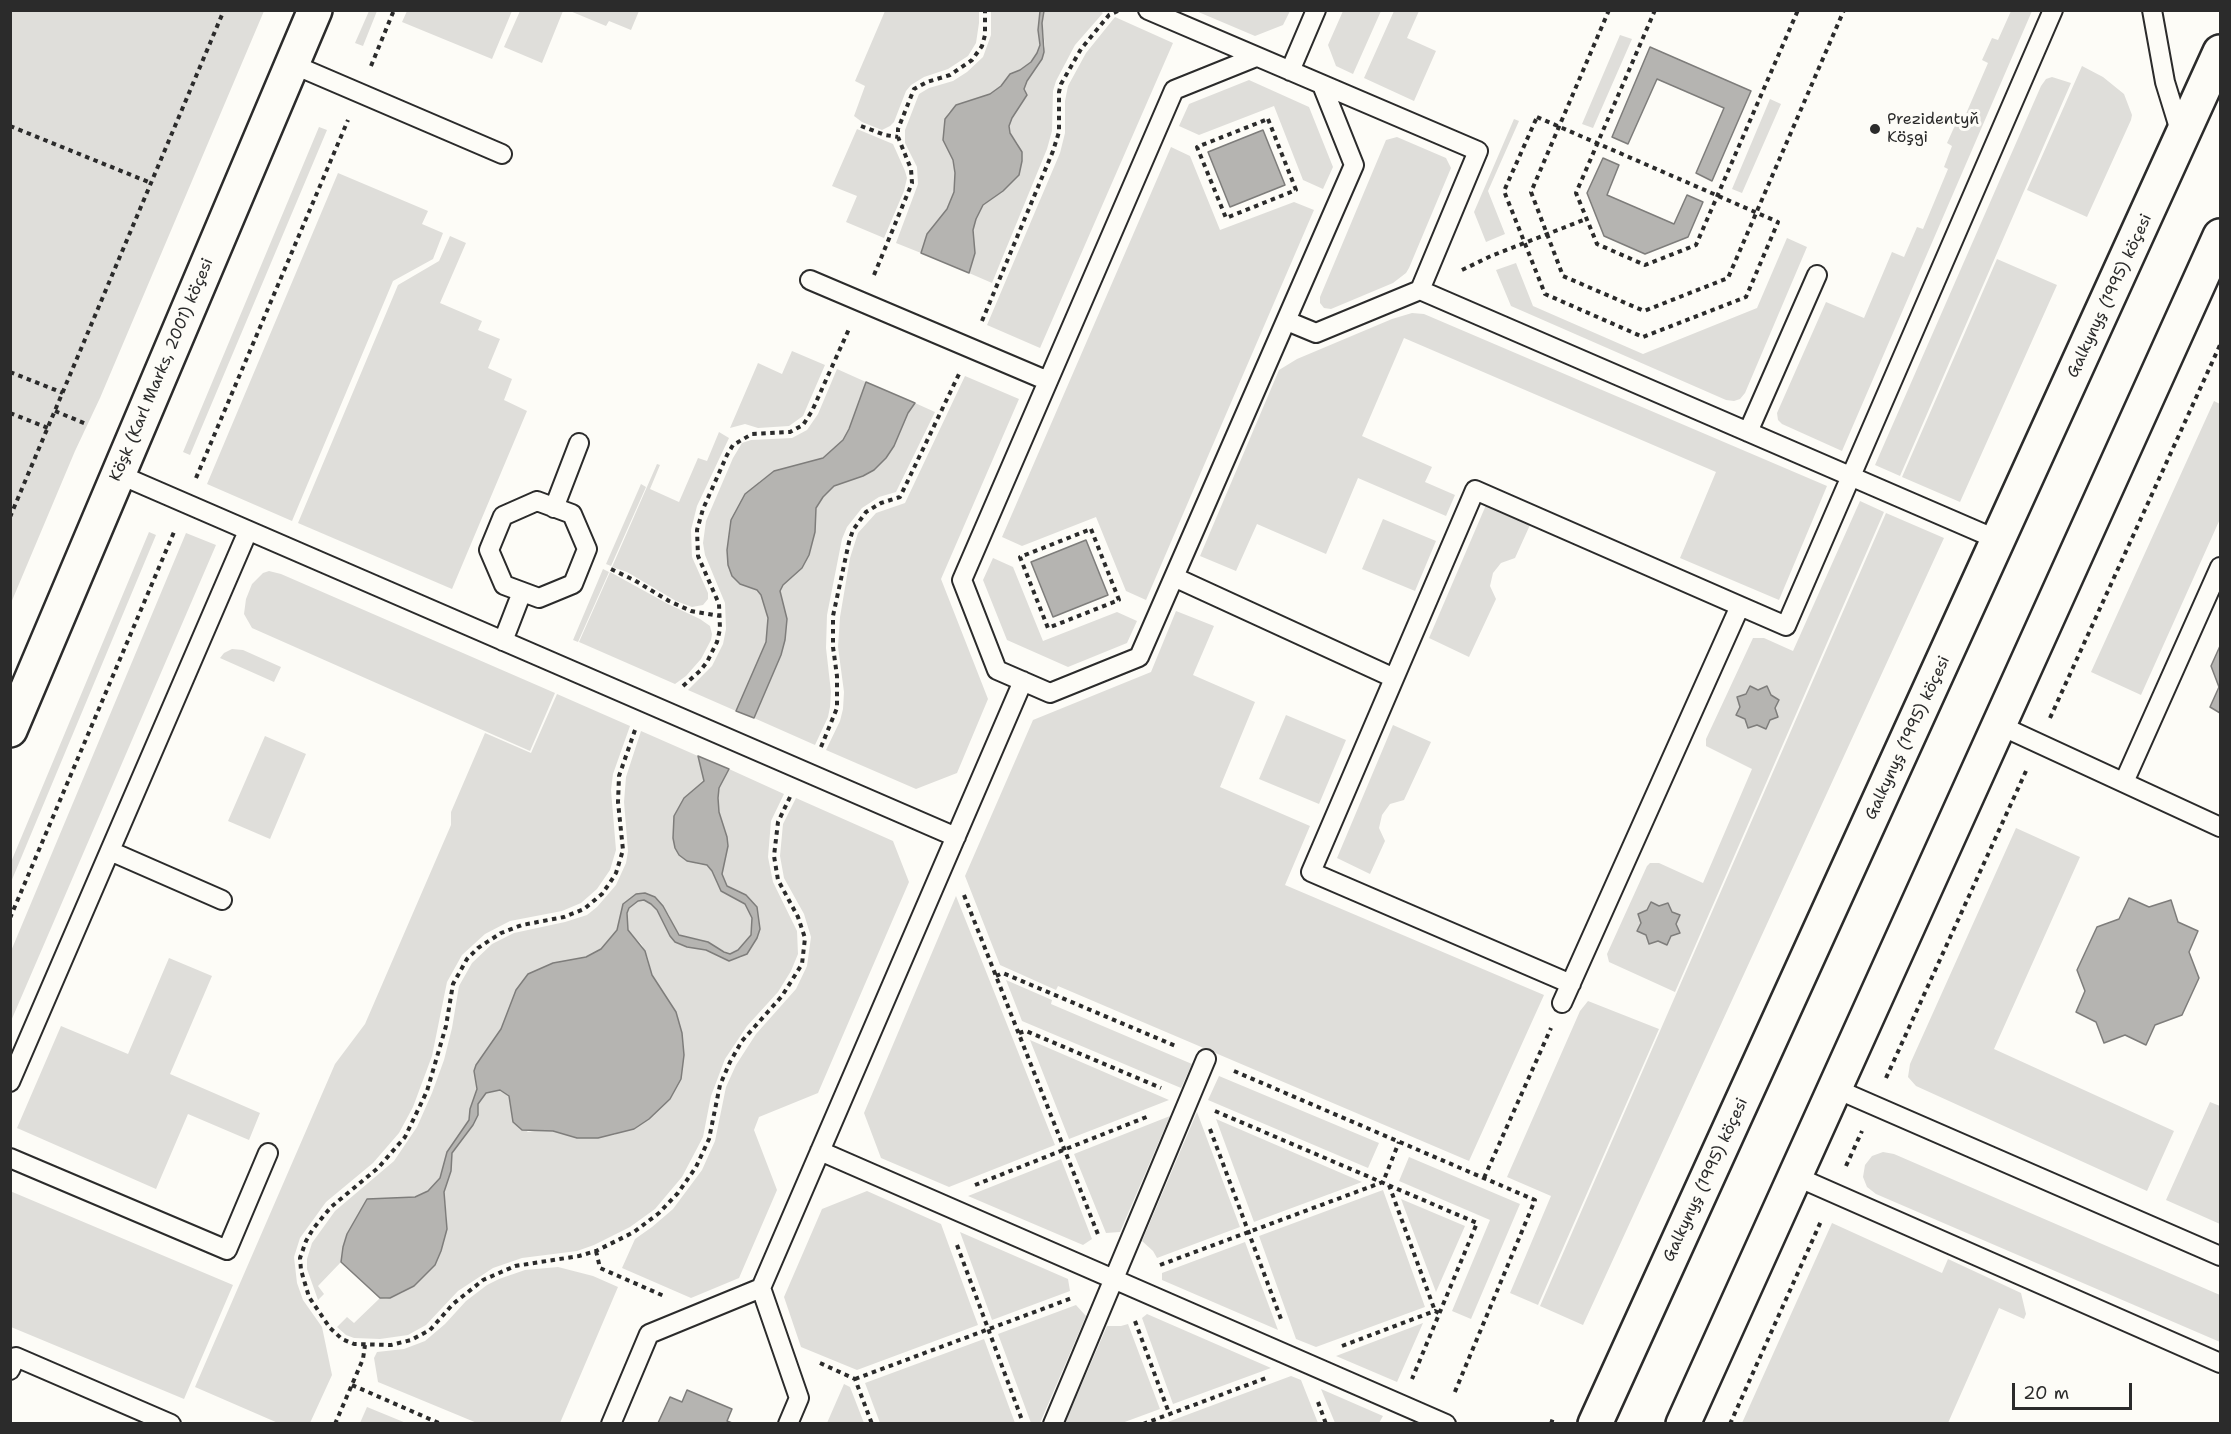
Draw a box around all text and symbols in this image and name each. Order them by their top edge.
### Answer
place label: Prezidentyň Köşgi [1887,110,1979,148]
marker: Prezidentyň Köşgi [1868,122,1882,136]
street label: Galkynyş (1995) köçesi [2064,211,2156,381]
street label: Köşk (Karl Marks, 2001) köçesi [106,256,218,484]
street label: Galkynyş (1995) köçesi [1862,653,1954,823]
street label: Galkynyş (1995) köçesi [1660,1095,1752,1265]
scale bar [2015,1371,2135,1409]
text: 20 m [2023,1381,2069,1405]

